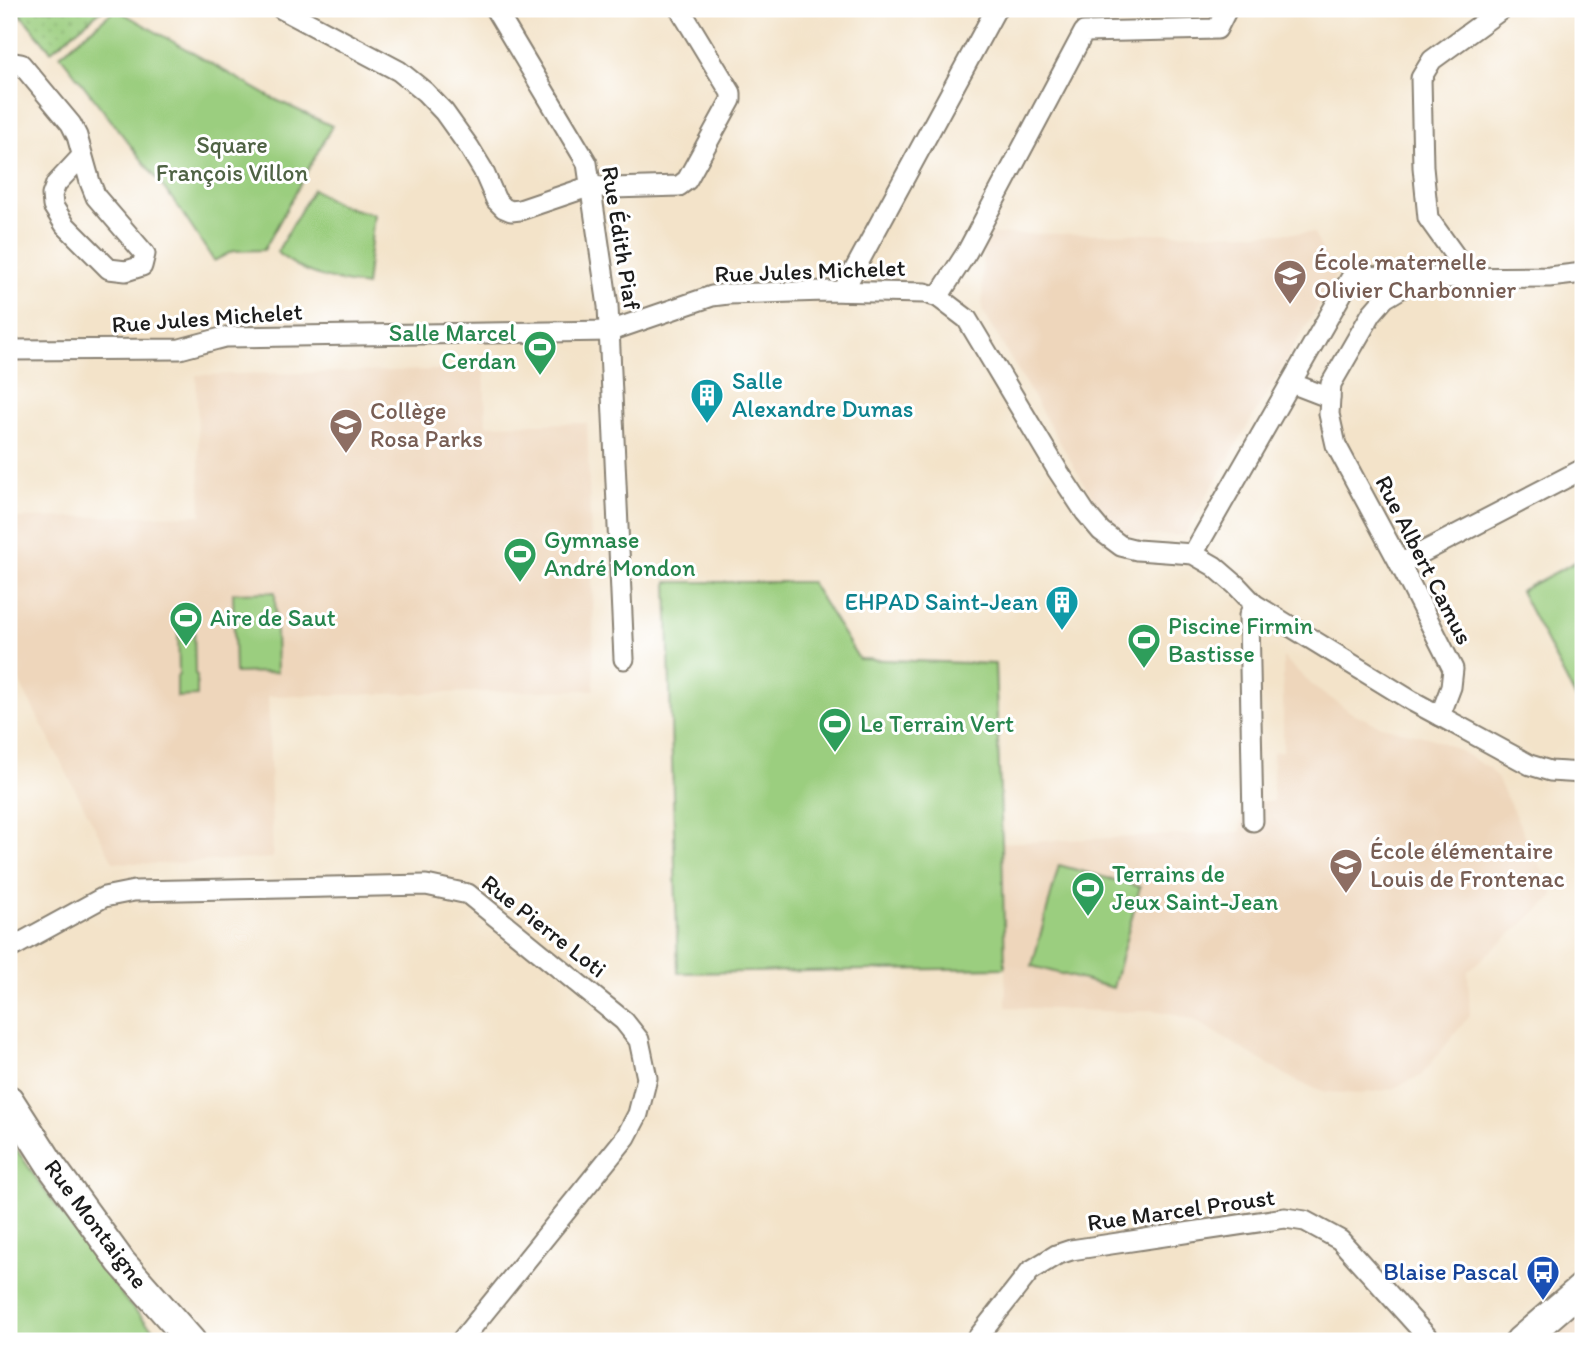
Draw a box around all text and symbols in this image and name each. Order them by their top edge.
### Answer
park label: Square François Villon [156,130,309,187]
street label: Rue Édith Piaf [596,164,647,313]
place label: École maternelle Olivier Charbonnier [1314,247,1517,304]
street label: Rue Jules Michelet [714,253,906,288]
school or university icon: École maternelle Olivier Charbonnier [1271,257,1309,306]
street label: Rue Jules Michelet [111,296,303,339]
place label: Salle Marcel Cerdan [389,318,516,375]
sports icon: Salle Marcel Cerdan [521,328,559,377]
place label: Salle Alexandre Dumas [732,366,913,423]
building icon: Salle Alexandre Dumas [688,376,726,425]
place label: Collège Rosa Parks [370,396,483,453]
school or university icon: Collège Rosa Parks [327,406,365,455]
street label: Rue Albert Camus [1369,470,1480,649]
place label: Gymnase André Mondon [544,525,696,582]
sports icon: Gymnase André Mondon [501,535,539,584]
building icon: EHPAD Saint-Jean [1043,583,1081,632]
place label: EHPAD Saint-Jean [845,587,1038,616]
sports icon: Aire de Saut [167,599,205,648]
place label: Aire de Saut [210,603,336,632]
place label: Piscine Firmin Bastisse [1168,611,1314,668]
sports icon: Piscine Firmin Bastisse [1125,621,1163,670]
sports icon: Le Terrain Vert [816,705,854,754]
place label: Le Terrain Vert [860,709,1014,738]
place label: École élémentaire Louis de Frontenac [1370,836,1565,893]
school or university icon: École élémentaire Louis de Frontenac [1327,846,1365,895]
place label: Terrains de Jeux Saint-Jean [1112,859,1279,916]
street label: Rue Pierre Loti [476,868,613,983]
sports icon: Terrains de Jeux Saint-Jean [1069,869,1107,918]
street label: Rue Montaigne [38,1153,155,1294]
street label: Rue Marcel Proust [1085,1182,1277,1237]
bus stop icon: Blaise Pascal [1524,1253,1562,1302]
place label: Blaise Pascal [1383,1257,1518,1286]

